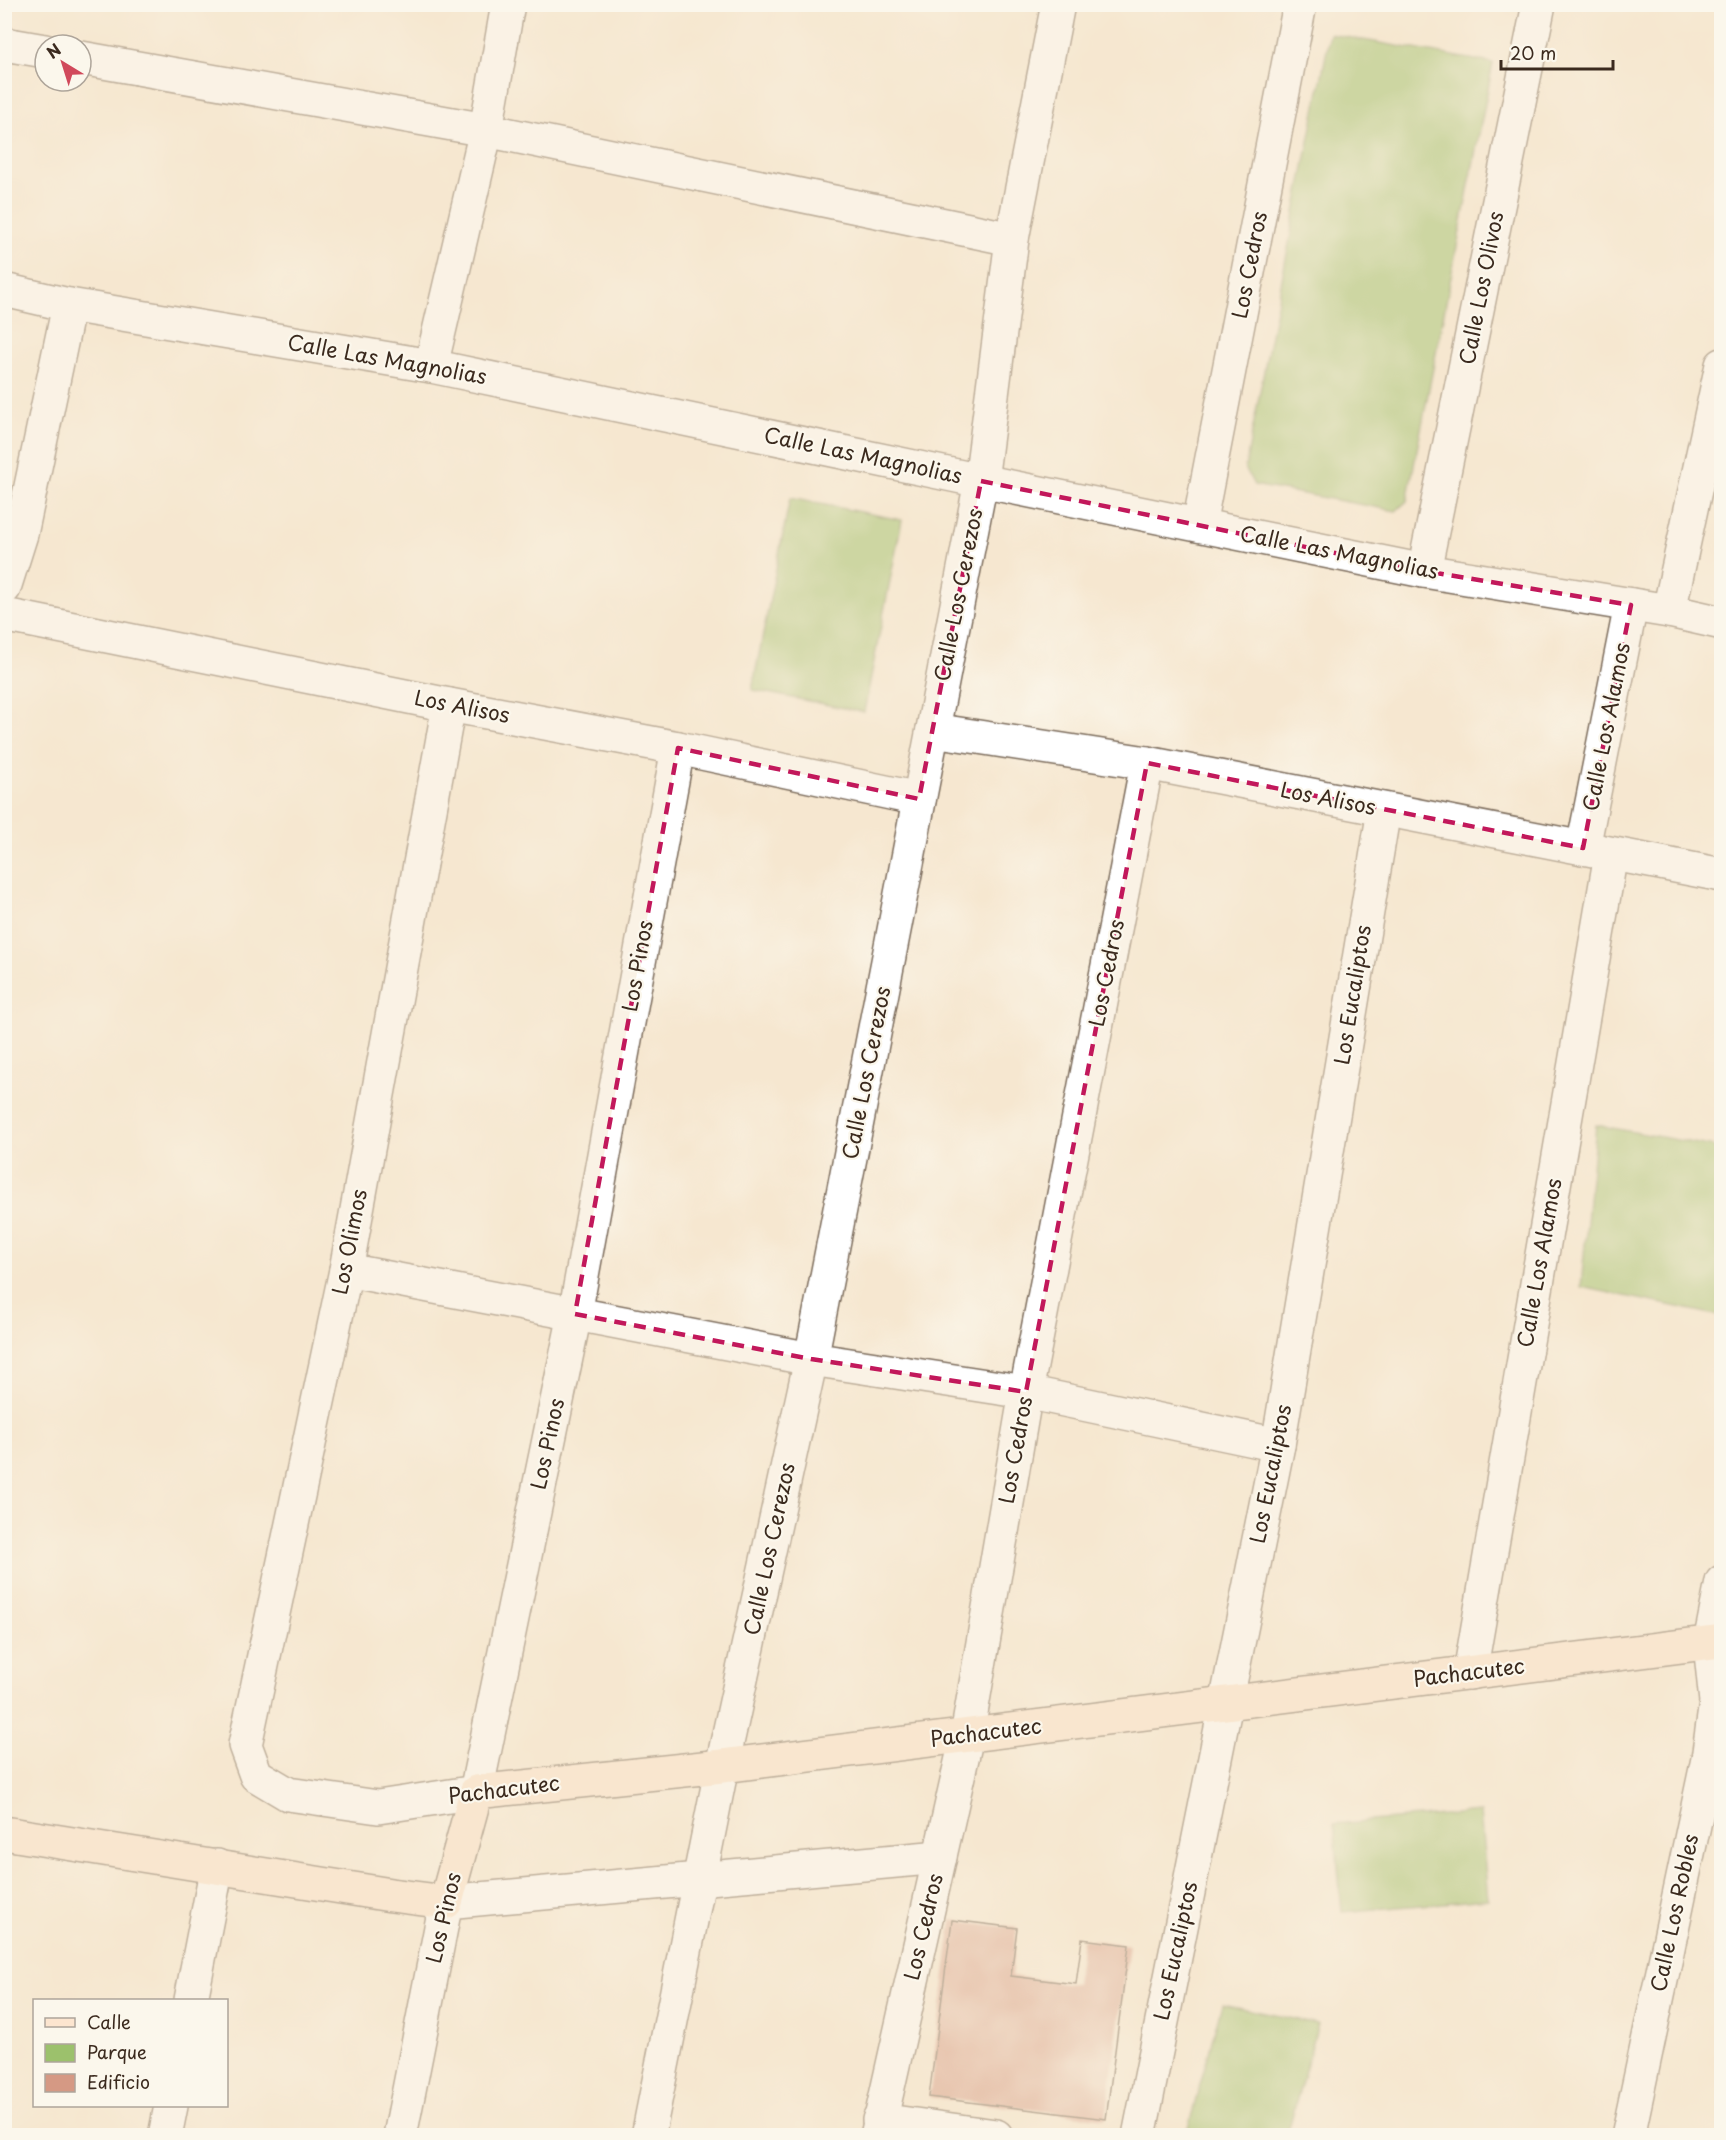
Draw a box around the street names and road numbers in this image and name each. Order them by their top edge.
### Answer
street label: Los Cedros [1222,208,1274,321]
street label: Calle Los Olivos [1449,208,1511,367]
street label: Calle Las Magnolias [285,325,489,391]
street label: Calle Las Magnolias [761,417,965,491]
street label: Calle Los Cerezos [925,505,990,684]
street label: Calle Las Magnolias [1237,516,1441,586]
street label: Calle Los Alamos [1573,640,1637,814]
street label: Los Alisos [412,680,513,730]
street label: Los Alisos [1278,772,1379,822]
street label: Los Cedros [1079,916,1131,1029]
street label: Los Pinos [612,917,660,1014]
street label: Los Eucaliptos [1324,923,1378,1067]
street label: Calle Los Cerezos [833,983,898,1162]
street label: Calle Los Alamos [1507,1176,1569,1350]
street label: Los Olimos [322,1186,374,1297]
street label: Los Cedros [989,1393,1039,1506]
street label: Los Pinos [521,1395,571,1492]
street label: Los Eucaliptos [1240,1401,1298,1546]
street label: Calle Los Cerezos [734,1459,802,1638]
street label: Pachacutec [1411,1648,1526,1694]
street label: Pachacutec [928,1708,1043,1754]
street label: Pachacutec [446,1765,561,1811]
street label: Calle Los Robles [1641,1831,1705,1995]
street label: Los Pinos [416,1869,468,1966]
street label: Los Cedros [894,1870,950,1983]
street label: Los Eucaliptos [1144,1878,1204,2023]

